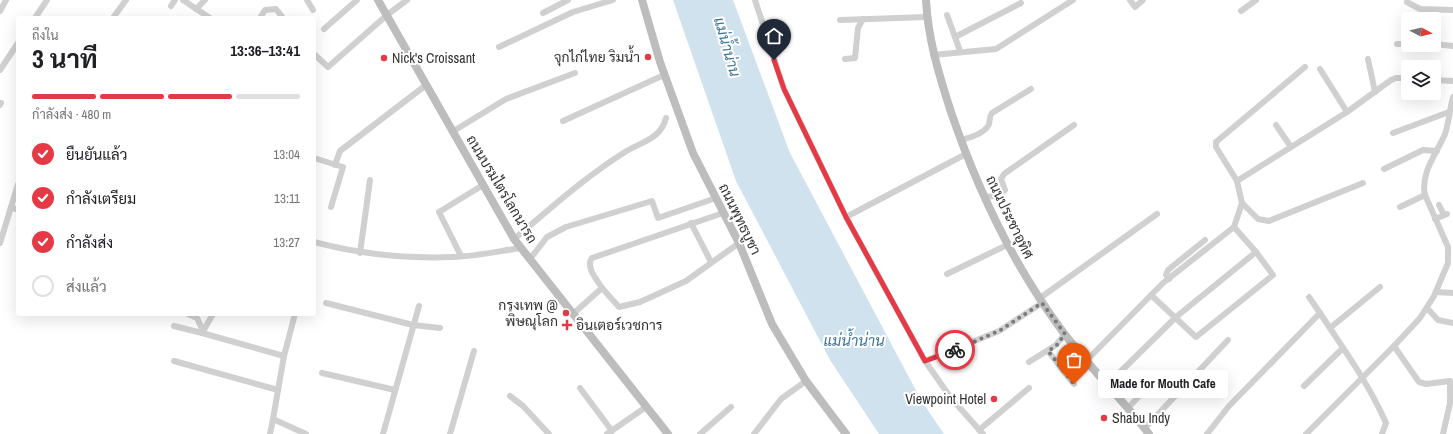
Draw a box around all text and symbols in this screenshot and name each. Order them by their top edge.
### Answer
north arrow [1401,12,1441,52]
map controls [1401,12,1441,100]
water label: แม่น้ำน่าน [709,14,748,80]
pin [757,19,791,60]
icon: home [763,25,785,47]
text: ถึงใน [32,27,59,44]
text: 13:36–13:41 [230,40,300,61]
text: 3 นาที [32,41,98,76]
place label: จุกไก่ไทย ริมน้ำ [554,45,640,67]
place label: Nick's Croissant [392,49,475,67]
marker: จุกไก่ไทย ริมน้ำ [643,52,653,62]
marker: Nick's Croissant [379,53,389,63]
button: layers [1401,60,1441,100]
text: กำลังส่ง · 480 m [32,106,111,123]
street label: ถนนบรมไตรโลกนารถ [463,132,541,246]
icon: check [32,143,54,165]
text: ยืนยันแล้ว [66,144,127,165]
text: 13:04 [273,146,300,163]
street label: ถนนประชาอุทิศ [981,172,1038,262]
street label: ถนนพุทธบูชา [714,180,765,258]
icon: check [32,187,54,209]
text: กำลังเตรียม [66,188,136,209]
text: 13:11 [274,190,300,207]
icon: check [32,231,54,253]
text: กำลังส่ง [66,232,113,253]
text: 13:27 [273,234,300,251]
text: ส่งแล้ว [66,276,107,297]
place label: กรุงเทพ @ พิษณุโลก [498,296,558,331]
marker: กรุงเทพ @ พิษณุโลก [561,308,571,318]
place label: อินเตอร์เวชการ [576,316,663,334]
marker: อินเตอร์เวชการ [561,319,573,331]
water label: แม่น้ำน่าน [823,328,885,351]
courier [935,330,975,370]
icon: bike [944,339,966,361]
pin [1057,343,1091,384]
icon: bag [1063,349,1085,371]
callout: Made for Mouth Cafe [1098,370,1228,398]
text: Made for Mouth Cafe [1110,375,1216,392]
place label: Viewpoint Hotel [905,390,986,408]
marker: Viewpoint Hotel [989,394,999,404]
place label: Shabu Indy [1112,409,1170,427]
marker: Shabu Indy [1099,413,1109,423]

